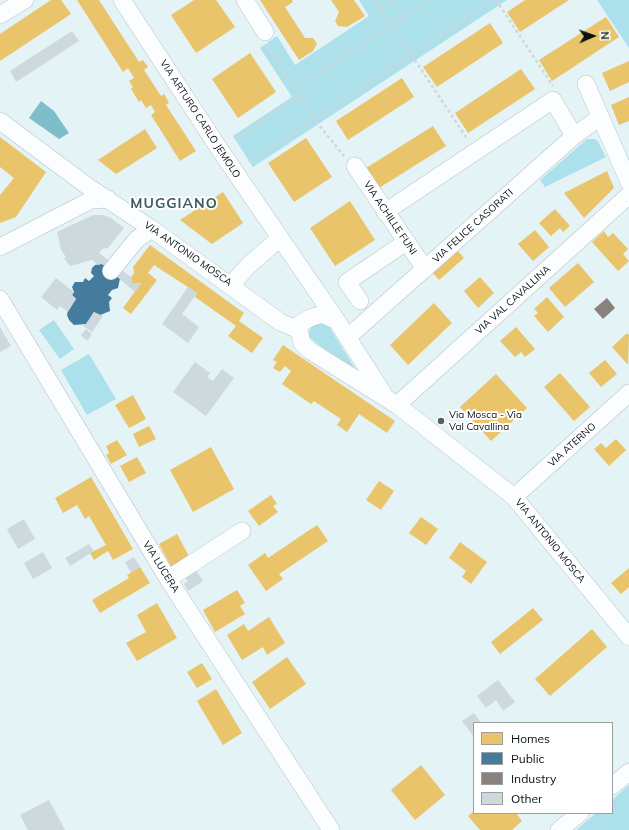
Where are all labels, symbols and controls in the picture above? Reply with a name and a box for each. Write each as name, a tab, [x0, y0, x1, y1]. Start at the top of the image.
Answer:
north arrow	[573, 16, 613, 56]
text: N	[598, 31, 612, 40]
street label: VIA ARTURO CARLO JEMOLO	[157, 58, 243, 180]
street label: VIA ACHILLE FUNI	[361, 179, 419, 257]
street label: VIA FELICE CASORATI	[430, 187, 516, 265]
district label: MUGGIANO	[130, 196, 218, 212]
street label: VIA ANTONIO MOSCA	[142, 219, 234, 289]
street label: VIA VAL CAVALLINA	[473, 263, 553, 337]
place label: Via Mosca - Via Val Cavallina	[449, 409, 522, 432]
marker: Via Mosca - Via Val Cavallina	[436, 416, 446, 426]
street label: VIA ATERNO	[546, 420, 598, 470]
street label: VIA ANTONIO MOSCA	[512, 497, 588, 585]
street label: VIA LUCERA	[140, 539, 182, 595]
legend	[473, 722, 613, 814]
text: Homes	[511, 731, 550, 746]
text: Public	[511, 751, 545, 766]
text: Industry	[511, 771, 556, 786]
text: Other	[511, 791, 542, 806]

